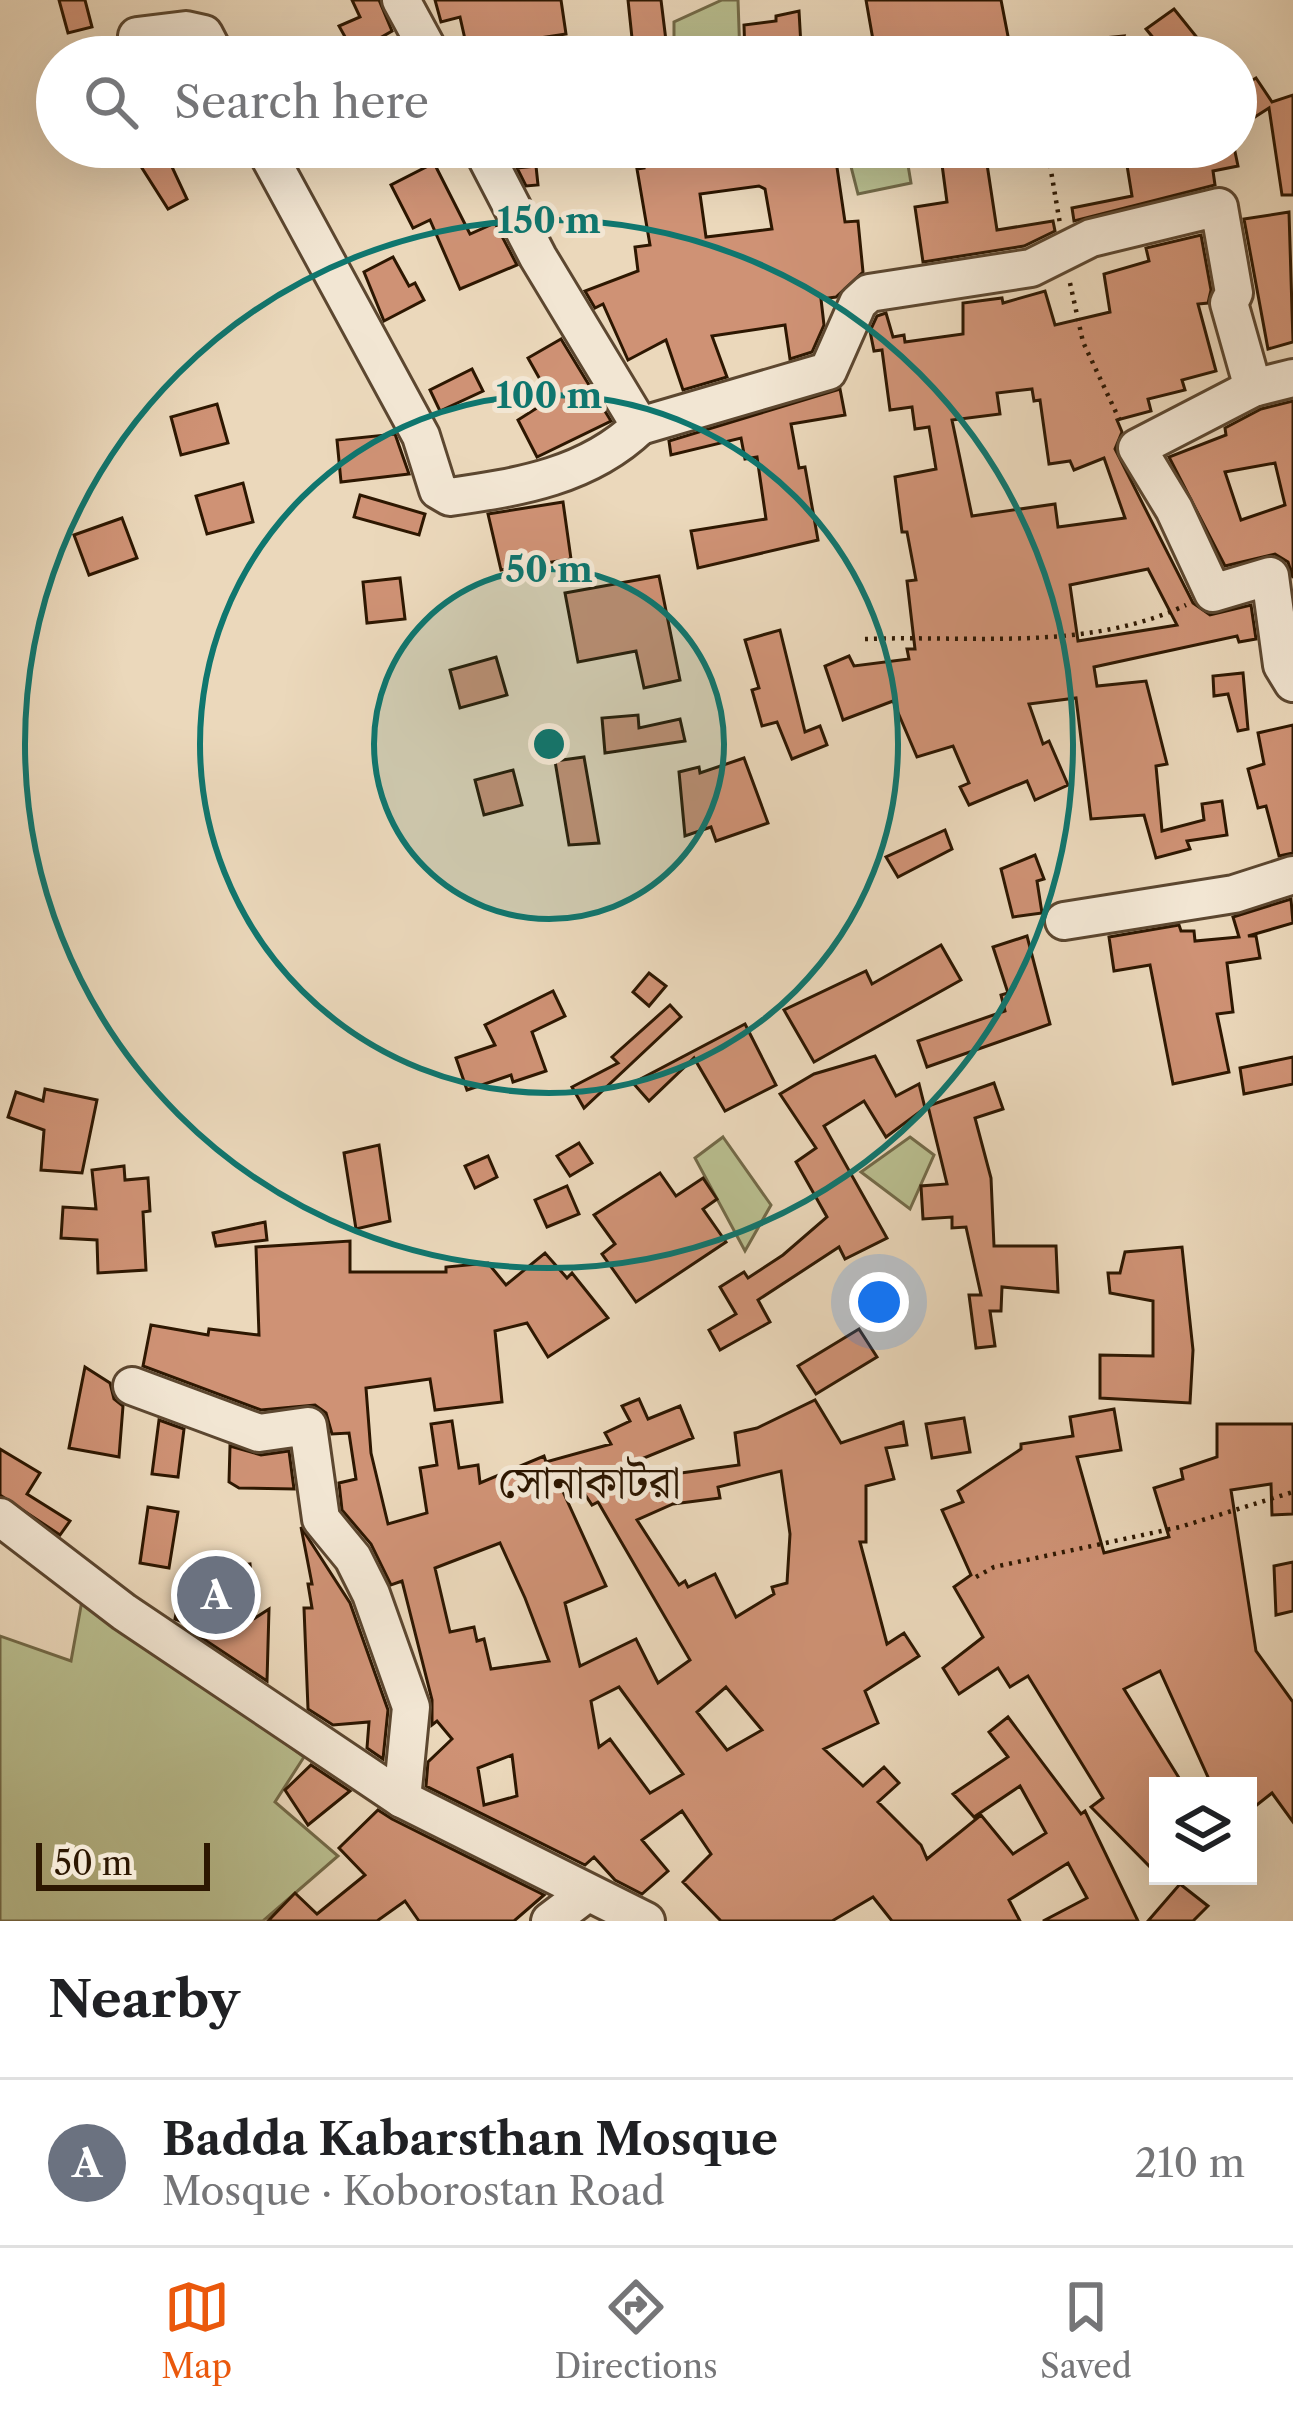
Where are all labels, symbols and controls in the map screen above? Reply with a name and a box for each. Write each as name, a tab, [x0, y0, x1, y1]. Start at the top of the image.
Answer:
search box	[36, 36, 1257, 168]
icon: search	[78, 69, 144, 135]
text: Search here	[174, 74, 429, 130]
text: 150 m	[497, 198, 601, 242]
text: 100 m	[496, 373, 602, 417]
text: 50 m	[505, 547, 593, 591]
centre of rings	[528, 723, 570, 765]
your location	[849, 1272, 909, 1332]
district label: সোনাকাটরা	[497, 1454, 681, 1510]
pin: A	[177, 1550, 255, 1640]
map controls	[1149, 1777, 1257, 1885]
button: layers	[1149, 1777, 1257, 1885]
scale bar	[36, 1837, 210, 1890]
text: 50 m	[54, 1843, 132, 1884]
text: Nearby	[48, 1968, 240, 2030]
text: Badda Kabarsthan Mosque	[162, 2111, 778, 2167]
text: A	[72, 2139, 102, 2187]
text: 210 m	[1135, 2139, 1245, 2187]
text: Mosque · Koborostan Road	[162, 2167, 665, 2215]
tab: Map	[161, 2274, 232, 2387]
tab: Directions	[555, 2274, 718, 2387]
tab: Saved	[1040, 2274, 1132, 2387]

